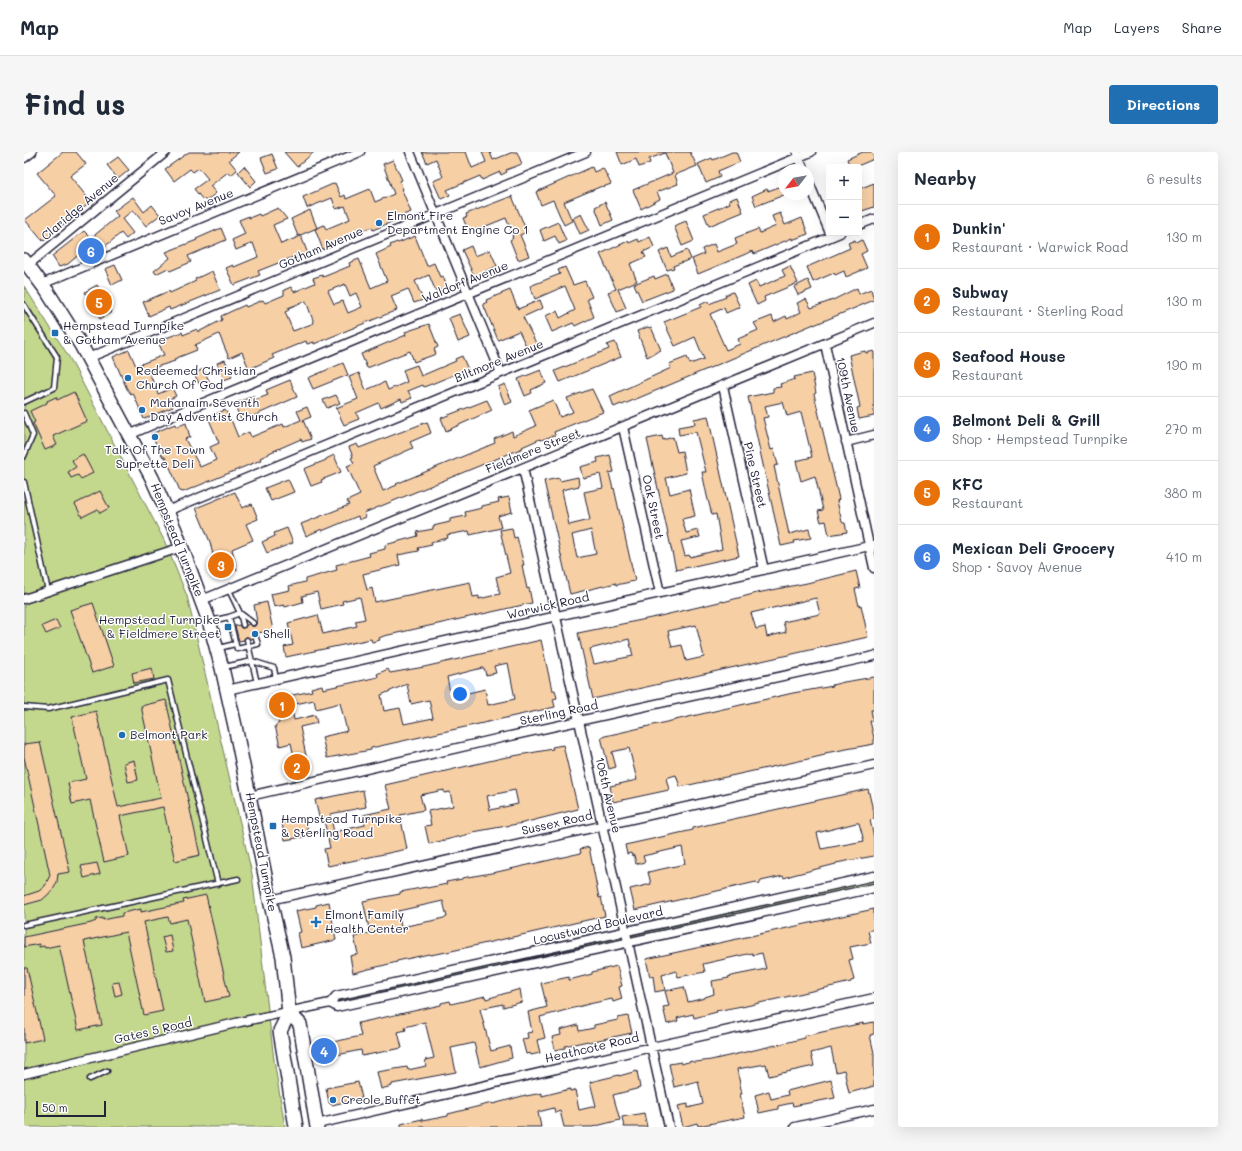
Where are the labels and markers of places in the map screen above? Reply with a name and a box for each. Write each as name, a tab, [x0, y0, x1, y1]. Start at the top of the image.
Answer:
place label: Elmont Fire Department Engine Co 1	[387, 207, 529, 237]
marker: Elmont Fire Department Engine Co 1	[374, 218, 384, 228]
pin: 6	[78, 236, 104, 266]
pin: 5	[86, 287, 112, 317]
place label: Hempstead Turnpike & Gotham Avenue	[63, 317, 184, 347]
marker: Hempstead Turnpike & Gotham Avenue	[50, 328, 60, 338]
place label: Redeemed Christian Church Of God	[136, 362, 256, 392]
marker: Redeemed Christian Church Of God	[123, 373, 133, 383]
place label: Mahanaim Seventh Day Adventist Church	[150, 394, 278, 424]
marker: Mahanaim Seventh Day Adventist Church	[137, 405, 147, 415]
marker: Talk Of The Town Suprette Deli	[150, 432, 160, 442]
place label: Talk Of The Town Suprette Deli	[105, 441, 205, 471]
pin: 3	[208, 550, 234, 580]
place label: Hempstead Turnpike & Fieldmere Street	[99, 611, 220, 641]
marker: Hempstead Turnpike & Fieldmere Street	[223, 622, 233, 632]
place label: Shell	[263, 625, 290, 641]
marker: Shell	[250, 629, 260, 639]
pin: 1	[269, 690, 295, 720]
place label: Belmont Park	[130, 726, 208, 742]
marker: Belmont Park	[117, 730, 127, 740]
pin: 2	[284, 752, 310, 782]
place label: Hempstead Turnpike & Sterling Road	[281, 810, 402, 840]
marker: Hempstead Turnpike & Sterling Road	[268, 821, 278, 831]
place label: Elmont Family Health Center	[325, 906, 409, 936]
marker: Elmont Family Health Center	[310, 916, 322, 928]
pin: 4	[311, 1036, 337, 1066]
place label: Creole Buffet	[341, 1091, 420, 1107]
marker: Creole Buffet	[328, 1095, 338, 1105]

